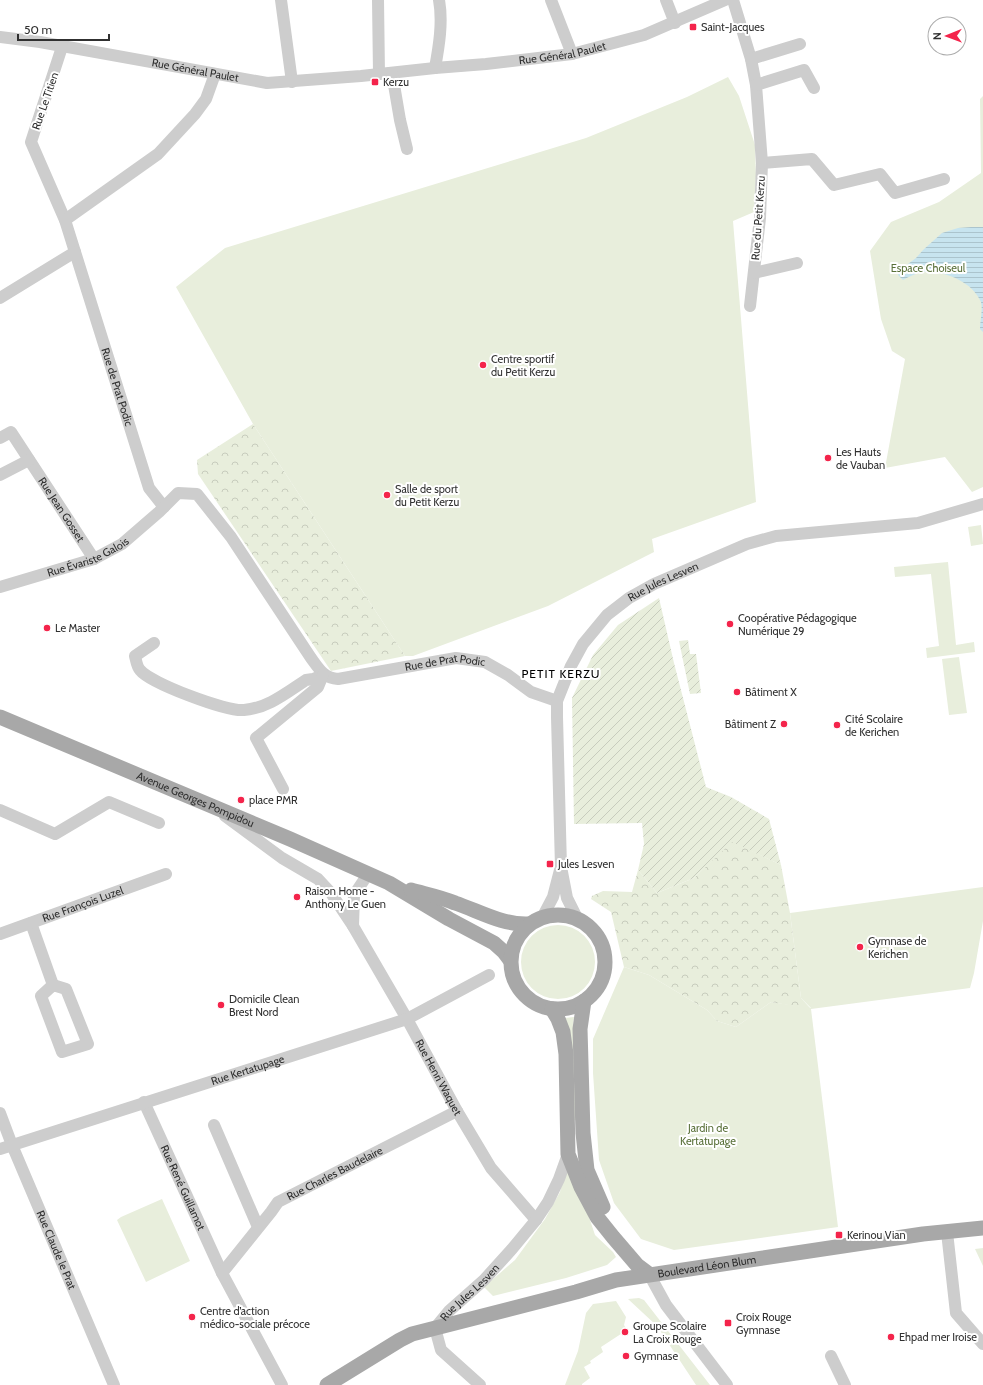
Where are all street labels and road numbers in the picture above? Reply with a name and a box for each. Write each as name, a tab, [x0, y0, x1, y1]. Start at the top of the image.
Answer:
street label: Rue Général Paulet	[518, 38, 608, 67]
street label: Rue Général Paulet	[151, 55, 240, 85]
street label: Rue Le Titien	[29, 70, 61, 132]
street label: Rue du Petit Kerzu	[748, 175, 768, 261]
street label: Rue de Prat Podic	[98, 346, 136, 428]
street label: Rue Jean Gosset	[35, 474, 88, 545]
street label: Rue Évariste Galois	[45, 534, 132, 580]
street label: Rue Jules Lesven	[625, 559, 700, 604]
street label: Rue de Prat Podic	[404, 651, 486, 674]
street label: Avenue Georges Pompidou	[134, 768, 257, 830]
street label: Rue François Luzel	[40, 883, 126, 925]
street label: Rue Henri Waquet	[412, 1037, 465, 1118]
street label: Rue Kertatupage	[209, 1052, 286, 1088]
street label: Rue René Guillamot	[158, 1143, 209, 1233]
street label: Rue Charles Baudelaire	[284, 1143, 385, 1203]
street label: Rue Claude le Prat	[34, 1208, 80, 1292]
street label: Boulevard Léon Blum	[657, 1252, 757, 1281]
street label: Rue Jules Lesven	[437, 1261, 502, 1324]

